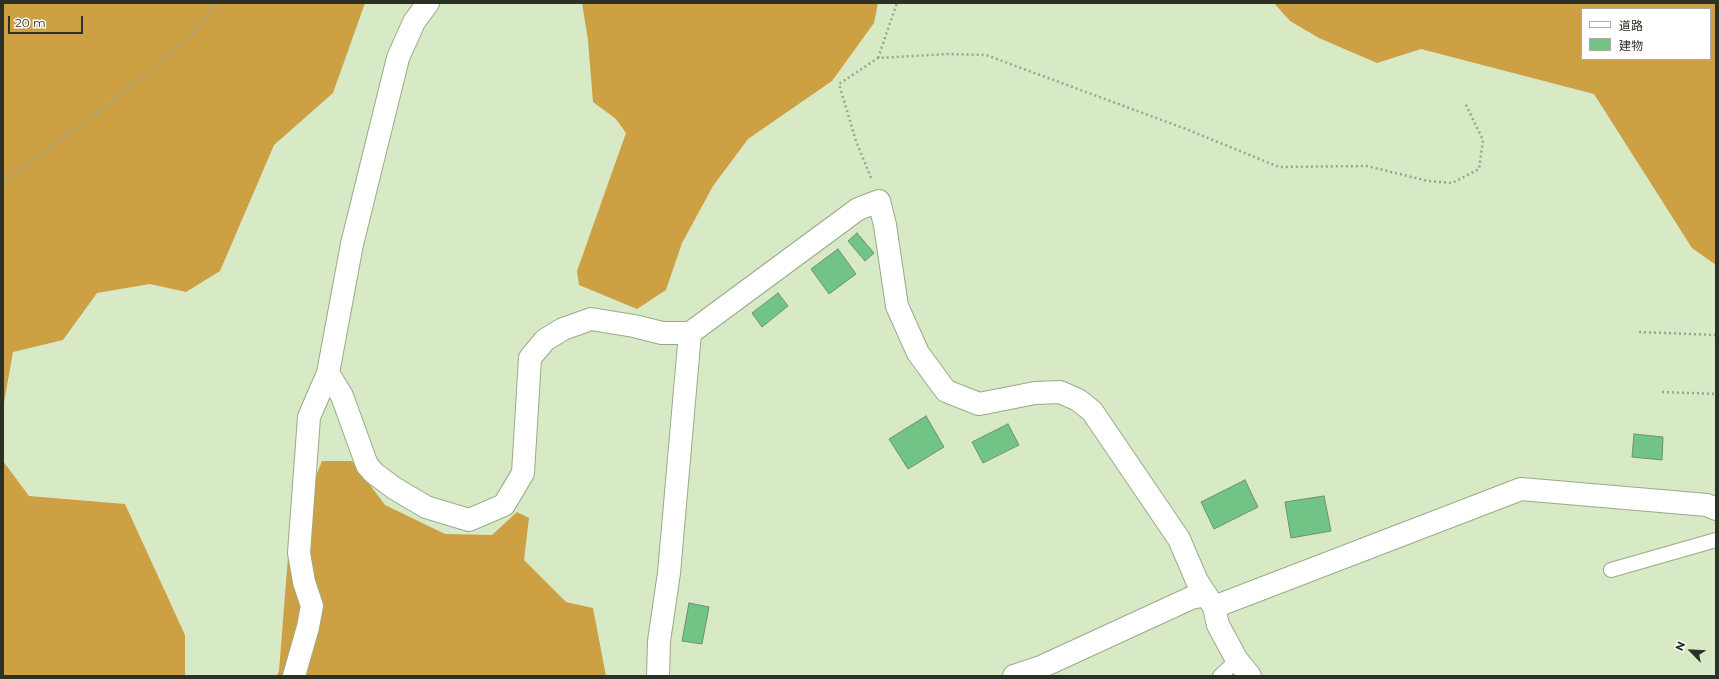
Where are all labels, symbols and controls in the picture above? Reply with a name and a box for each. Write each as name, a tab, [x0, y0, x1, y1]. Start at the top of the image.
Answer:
scale bar	[10, 8, 85, 34]
legend	[1581, 8, 1711, 60]
text: 20 m	[15, 15, 46, 30]
text: 道路	[1619, 18, 1643, 33]
text: 建物	[1619, 38, 1643, 53]
north arrow	[1671, 631, 1711, 671]
text: N	[1672, 639, 1688, 653]

